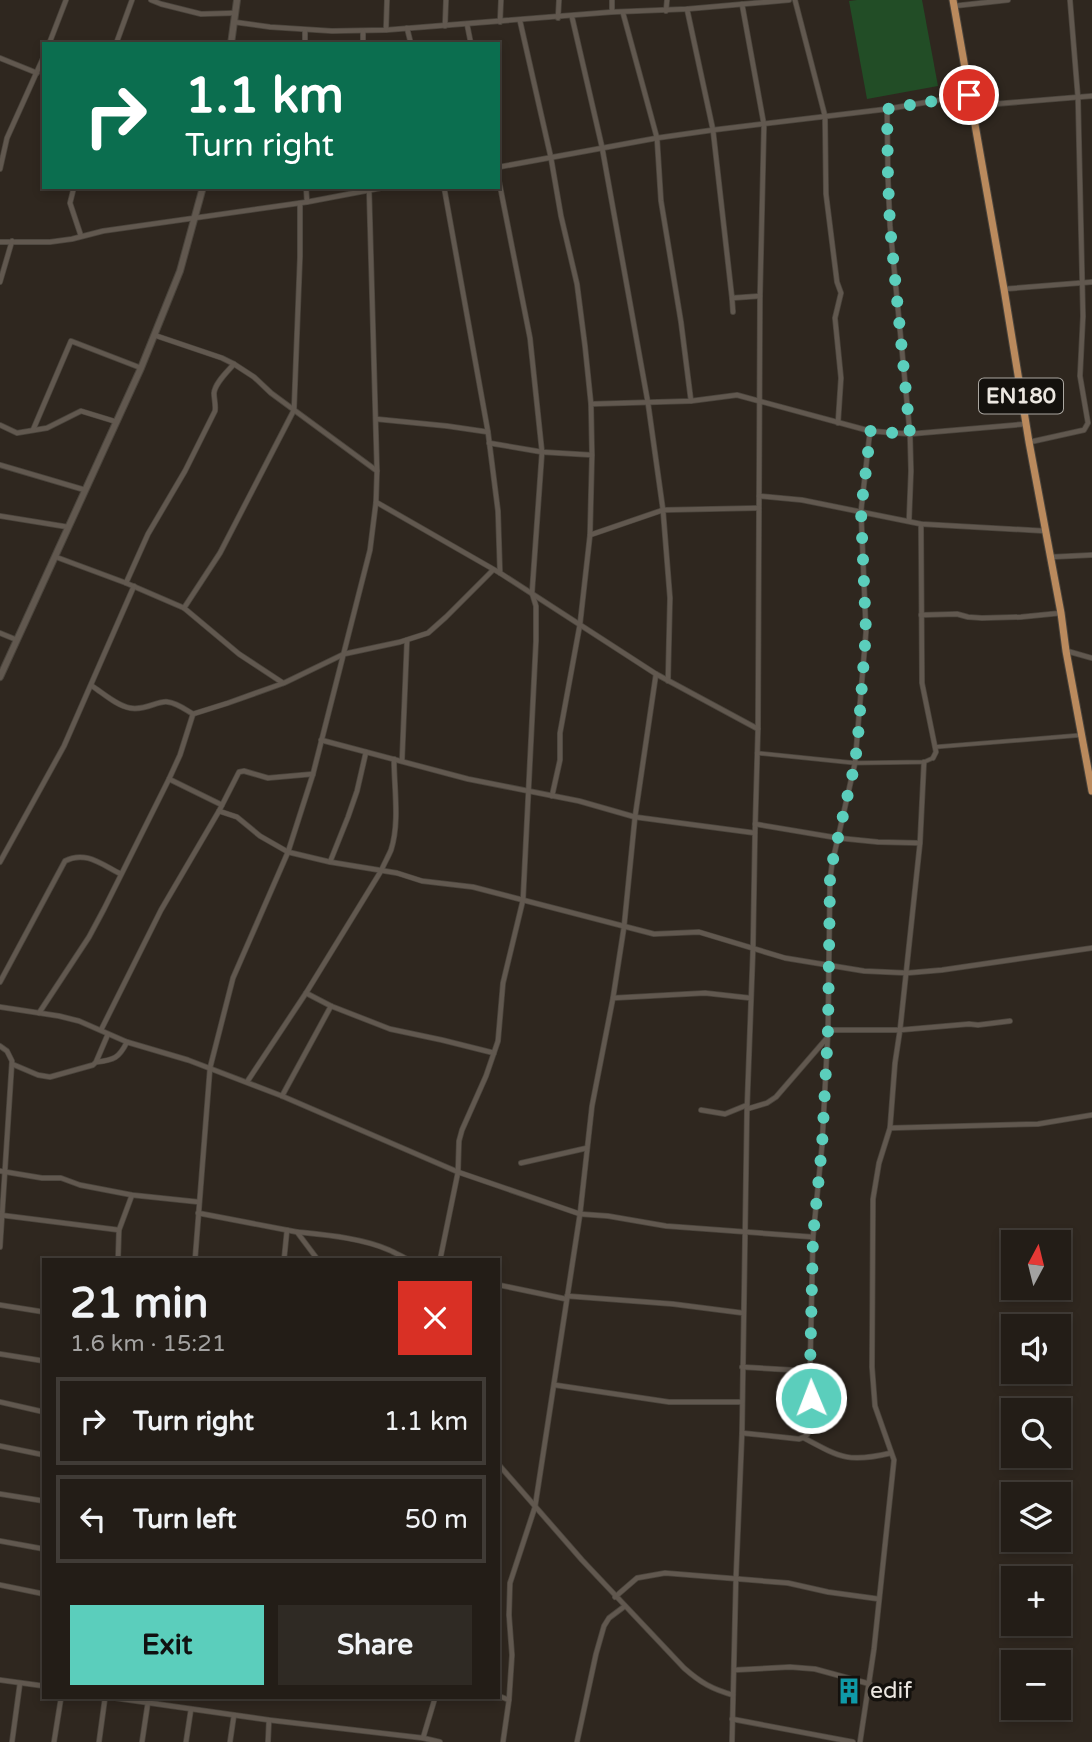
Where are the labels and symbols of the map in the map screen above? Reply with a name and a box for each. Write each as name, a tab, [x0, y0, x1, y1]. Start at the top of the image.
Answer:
pin	[939, 65, 999, 125]
road number: EN180	[979, 378, 1063, 414]
north arrow	[1001, 1230, 1071, 1300]
position arrow	[774, 1361, 848, 1435]
building icon: edif	[834, 1676, 864, 1706]
place label: edif	[870, 1677, 912, 1705]

